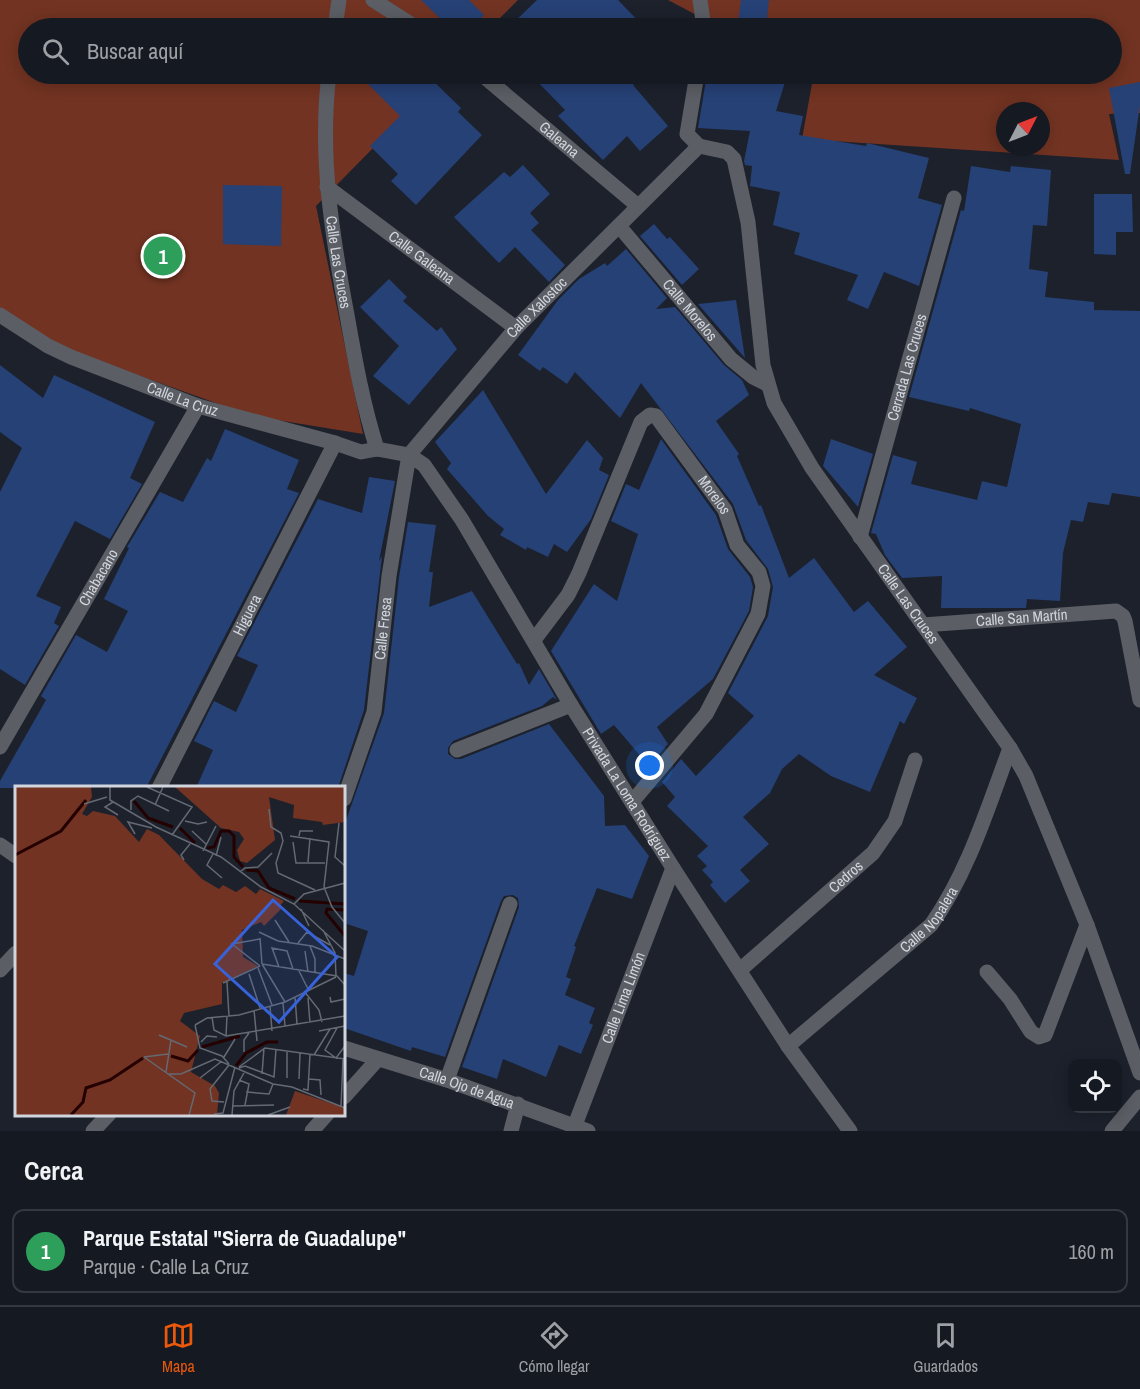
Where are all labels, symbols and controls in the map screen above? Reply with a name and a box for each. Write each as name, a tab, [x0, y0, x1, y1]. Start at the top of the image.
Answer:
search box	[18, 18, 1122, 84]
icon: search	[39, 35, 72, 68]
text: Buscar aquí	[87, 36, 183, 66]
north arrow	[996, 102, 1050, 156]
street label: Galeana	[535, 116, 584, 162]
street label: Calle Las Cruces	[321, 214, 357, 310]
street label: Calle Galeana	[384, 225, 460, 289]
pin: 1	[144, 234, 182, 278]
street label: Calle Xalostoc	[501, 272, 571, 342]
street label: Calle Morelos	[658, 274, 723, 345]
street label: Cerrada Las Cruces	[882, 311, 931, 423]
street label: Calle La Cruz	[144, 376, 221, 421]
street label: Morelos	[693, 471, 737, 517]
street label: Chabacano	[73, 545, 123, 610]
street label: Calle Las Cruces	[873, 559, 944, 648]
street label: Higuera	[227, 591, 266, 639]
street label: Calle Fresa	[369, 596, 397, 661]
street label: Calle San Martín	[975, 604, 1068, 631]
street label: Privada La Loma Rodríguez	[578, 723, 677, 865]
your location	[635, 751, 664, 780]
inset map	[15, 786, 345, 1116]
street label: Cedros	[824, 856, 867, 897]
street label: Calle Nopalera	[895, 883, 962, 957]
street label: Calle Lima Limón	[596, 949, 650, 1047]
map controls	[1068, 1059, 1122, 1113]
button: locate	[1068, 1059, 1122, 1113]
street label: Calle Ojo de Agua	[417, 1061, 517, 1114]
text: Cerca	[24, 1153, 83, 1188]
text: Parque Estatal "Sierra de Guadalupe"	[83, 1223, 406, 1253]
text: 1	[41, 1238, 50, 1265]
text: 160 m	[1068, 1238, 1114, 1265]
text: Parque · Calle La Cruz	[83, 1253, 249, 1280]
tab: Mapa	[162, 1319, 195, 1377]
tab: Cómo llegar	[519, 1319, 589, 1377]
tab: Guardados	[913, 1319, 978, 1377]

